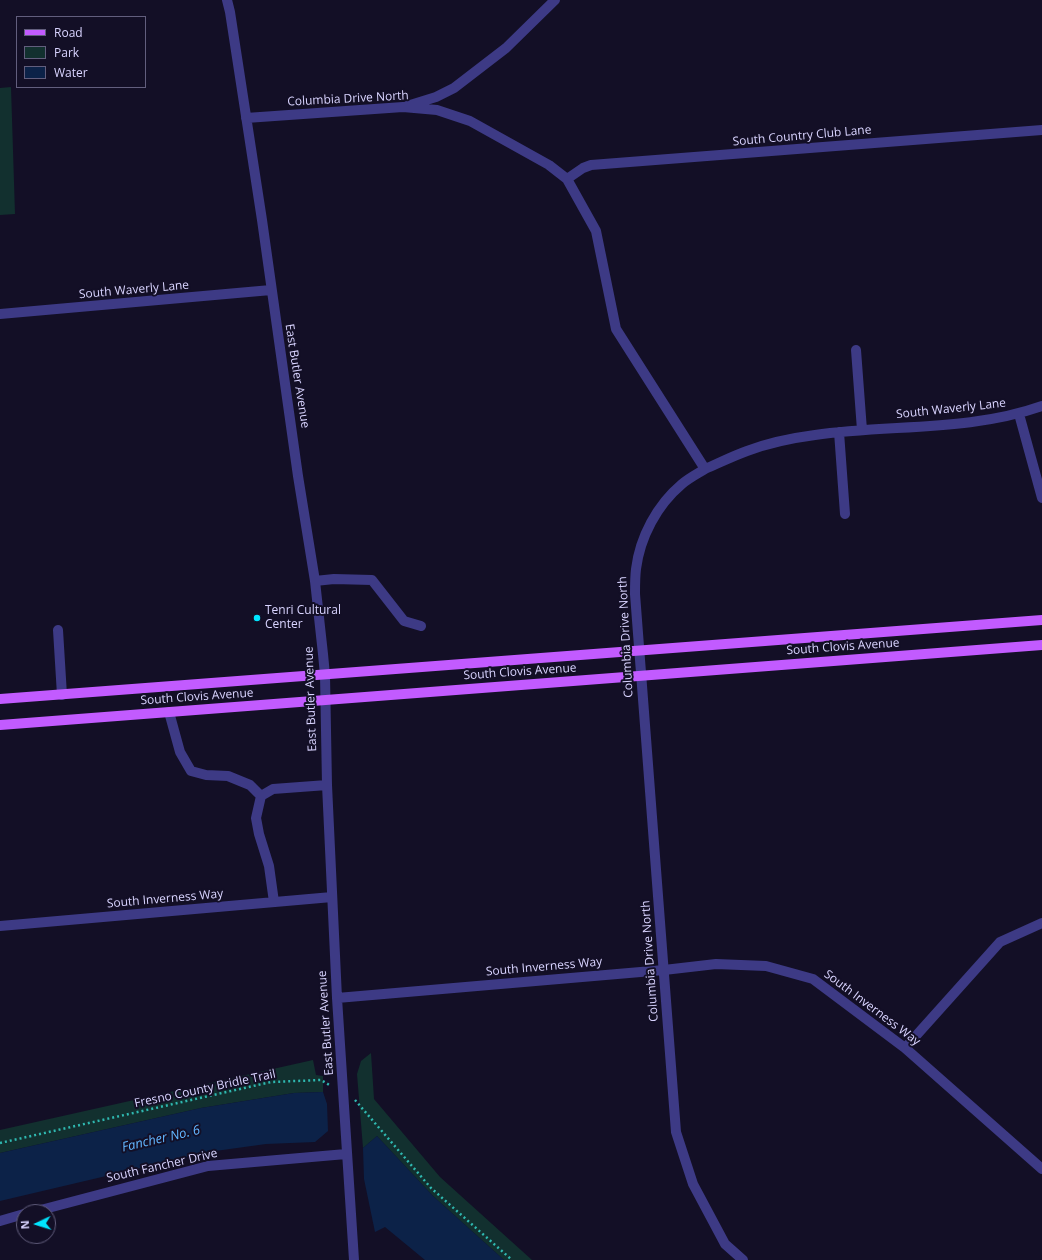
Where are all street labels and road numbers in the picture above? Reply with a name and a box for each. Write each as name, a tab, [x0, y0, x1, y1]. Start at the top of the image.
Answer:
street label: Columbia Drive North	[287, 89, 409, 109]
street label: South Country Club Lane	[732, 123, 872, 149]
street label: South Waverly Lane	[78, 278, 190, 302]
street label: East Butler Avenue	[282, 323, 312, 429]
street label: South Waverly Lane	[895, 396, 1007, 422]
street label: Columbia Drive North	[616, 576, 636, 698]
street label: South Clovis Avenue	[786, 636, 900, 658]
street label: East Butler Avenue	[302, 646, 320, 752]
street label: South Clovis Avenue	[463, 661, 577, 683]
street label: South Clovis Avenue	[140, 686, 254, 708]
street label: South Inverness Way	[106, 887, 224, 911]
street label: Columbia Drive North	[639, 900, 661, 1022]
street label: South Inverness Way	[485, 955, 603, 979]
street label: South Inverness Way	[821, 967, 923, 1049]
street label: East Butler Avenue	[315, 970, 337, 1076]
street label: Fresno County Bridle Trail	[133, 1067, 277, 1111]
street label: South Fancher Drive	[105, 1146, 219, 1186]

